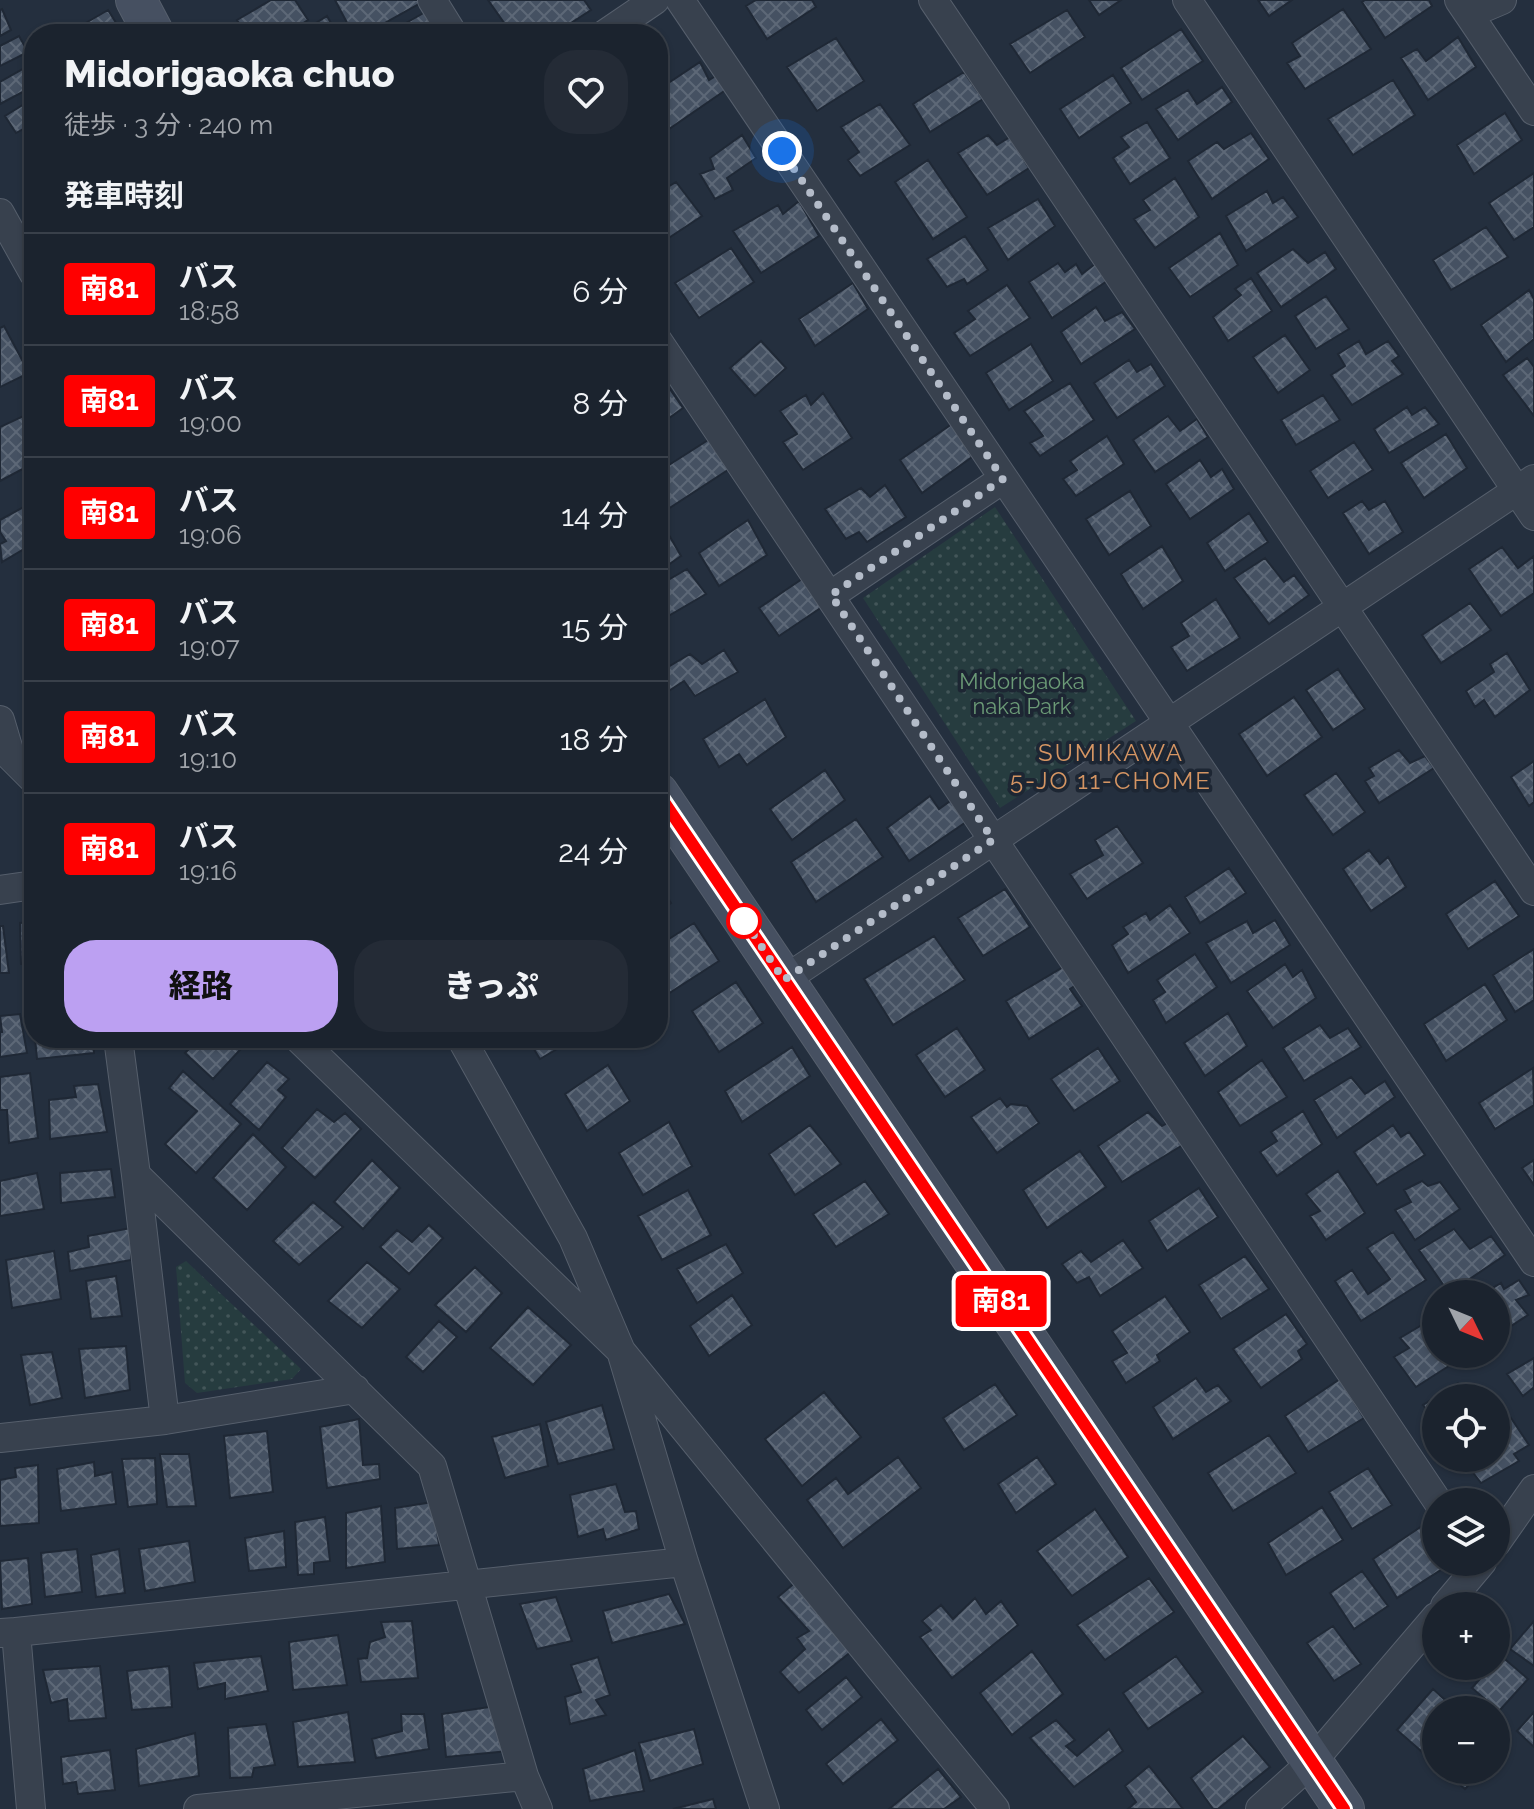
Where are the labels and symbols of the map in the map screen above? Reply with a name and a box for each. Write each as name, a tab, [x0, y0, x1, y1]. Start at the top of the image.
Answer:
your location	[762, 131, 802, 171]
park label: Midorigaoka naka Park	[959, 668, 1085, 719]
district label: SUMIKAWA 5-JO 11-CHOME	[1010, 738, 1212, 795]
unlabelled marker	[727, 904, 761, 938]
line badge: 南81	[955, 1275, 1047, 1327]
north arrow	[1422, 1280, 1510, 1368]

